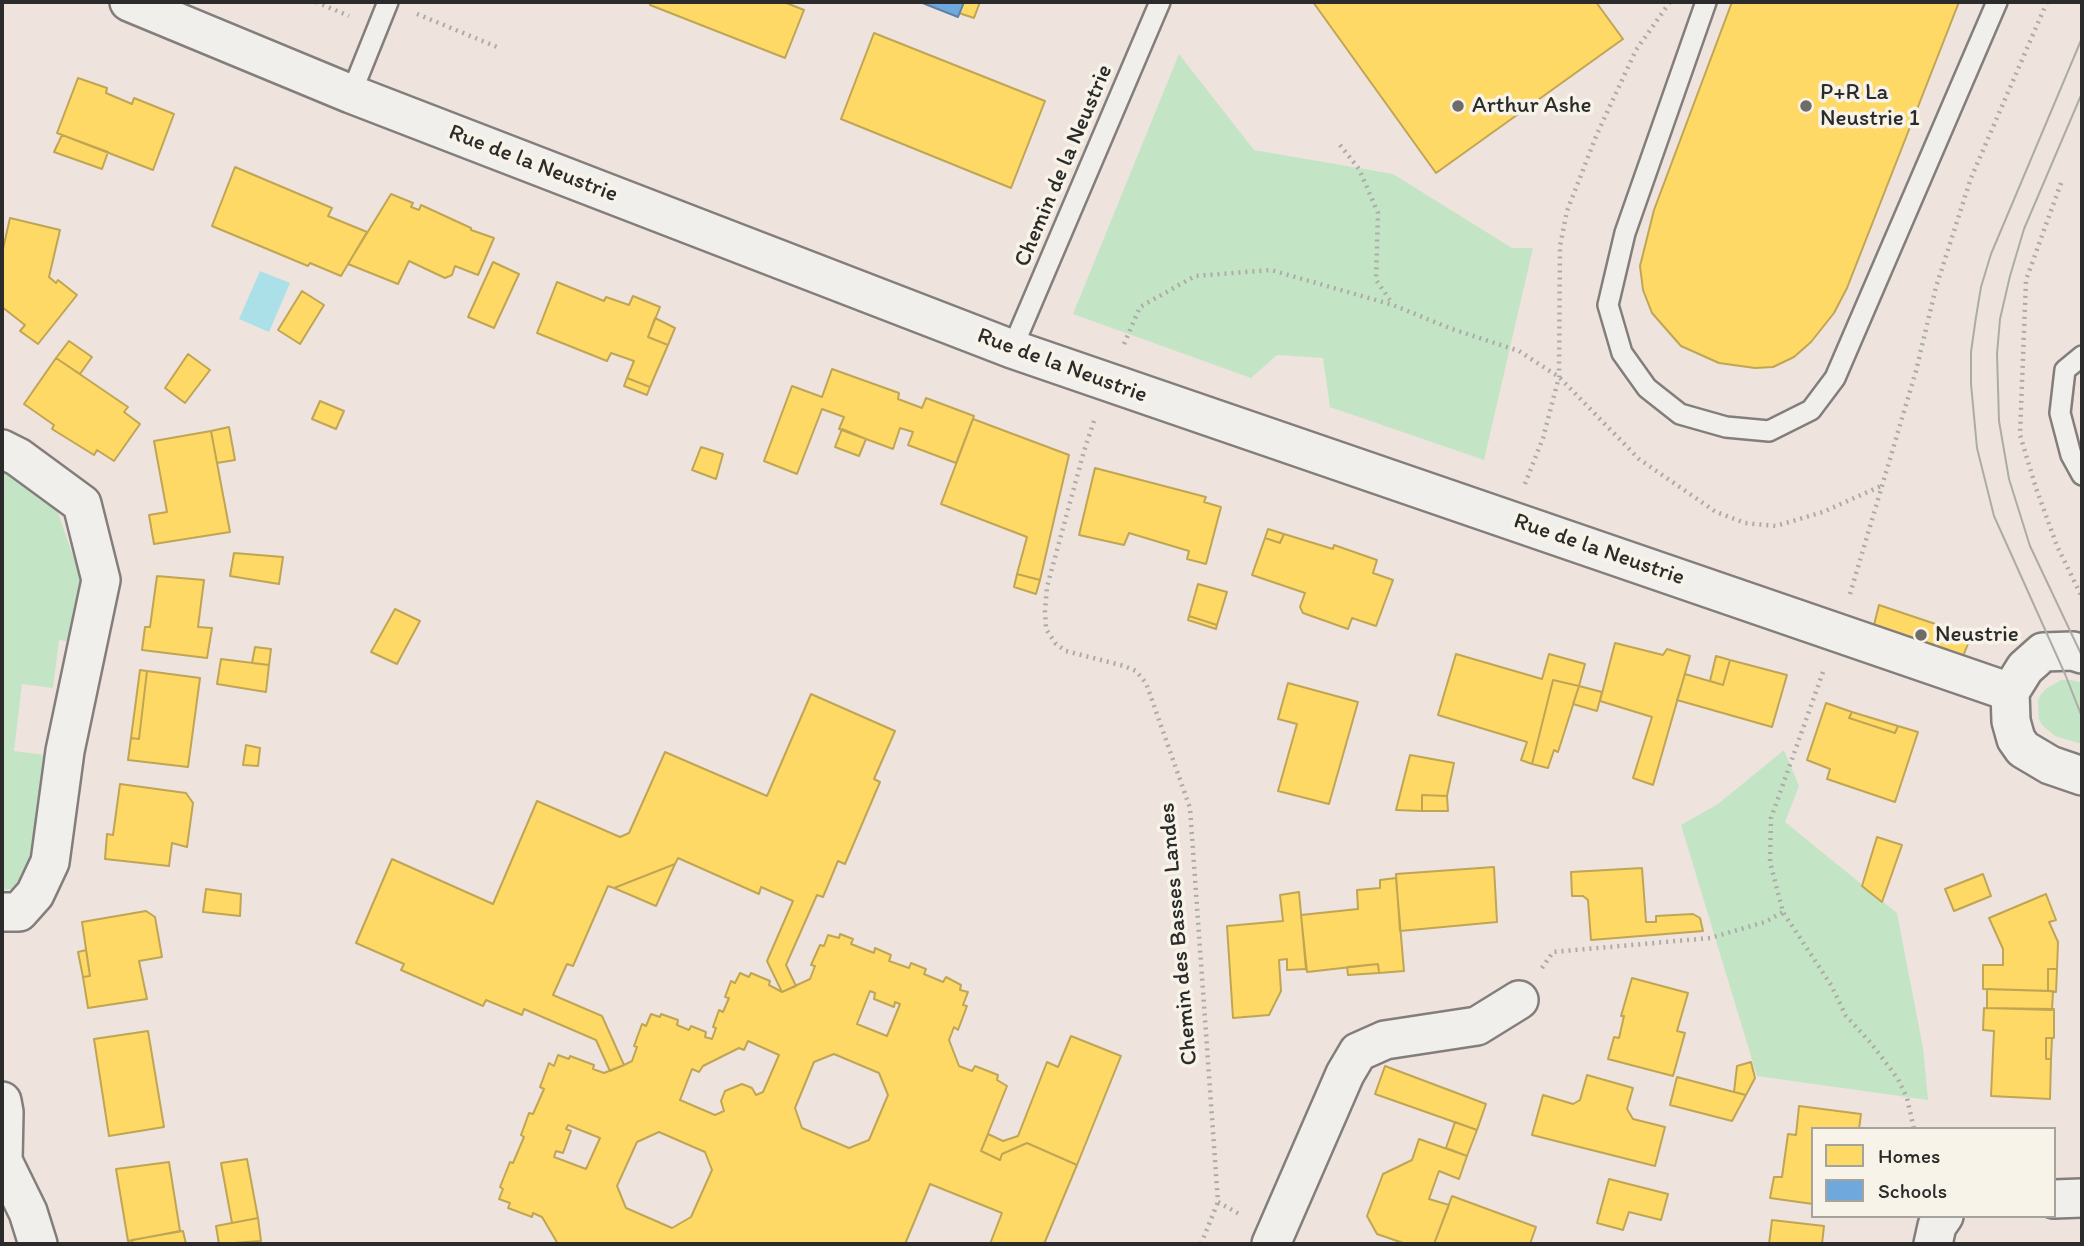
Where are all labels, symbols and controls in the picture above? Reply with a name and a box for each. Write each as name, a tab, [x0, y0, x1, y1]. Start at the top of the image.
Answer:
street label: Chemin de la Neustrie	[1009, 61, 1119, 271]
place label: P+R La Neustrie 1	[1820, 79, 1920, 133]
place label: Arthur Ashe	[1472, 92, 1591, 120]
marker: Arthur Ashe	[1450, 98, 1466, 114]
marker: P+R La Neustrie 1	[1798, 98, 1814, 114]
street label: Rue de la Neustrie	[445, 119, 621, 209]
street label: Rue de la Neustrie	[973, 322, 1151, 410]
street label: Rue de la Neustrie	[1510, 508, 1688, 592]
place label: Neustrie	[1935, 621, 2019, 649]
marker: Neustrie	[1913, 627, 1929, 643]
street label: Chemin des Basses Landes	[1154, 801, 1204, 1067]
legend	[1811, 1127, 2056, 1218]
text: Homes	[1878, 1143, 1940, 1168]
text: Schools	[1878, 1178, 1947, 1203]

